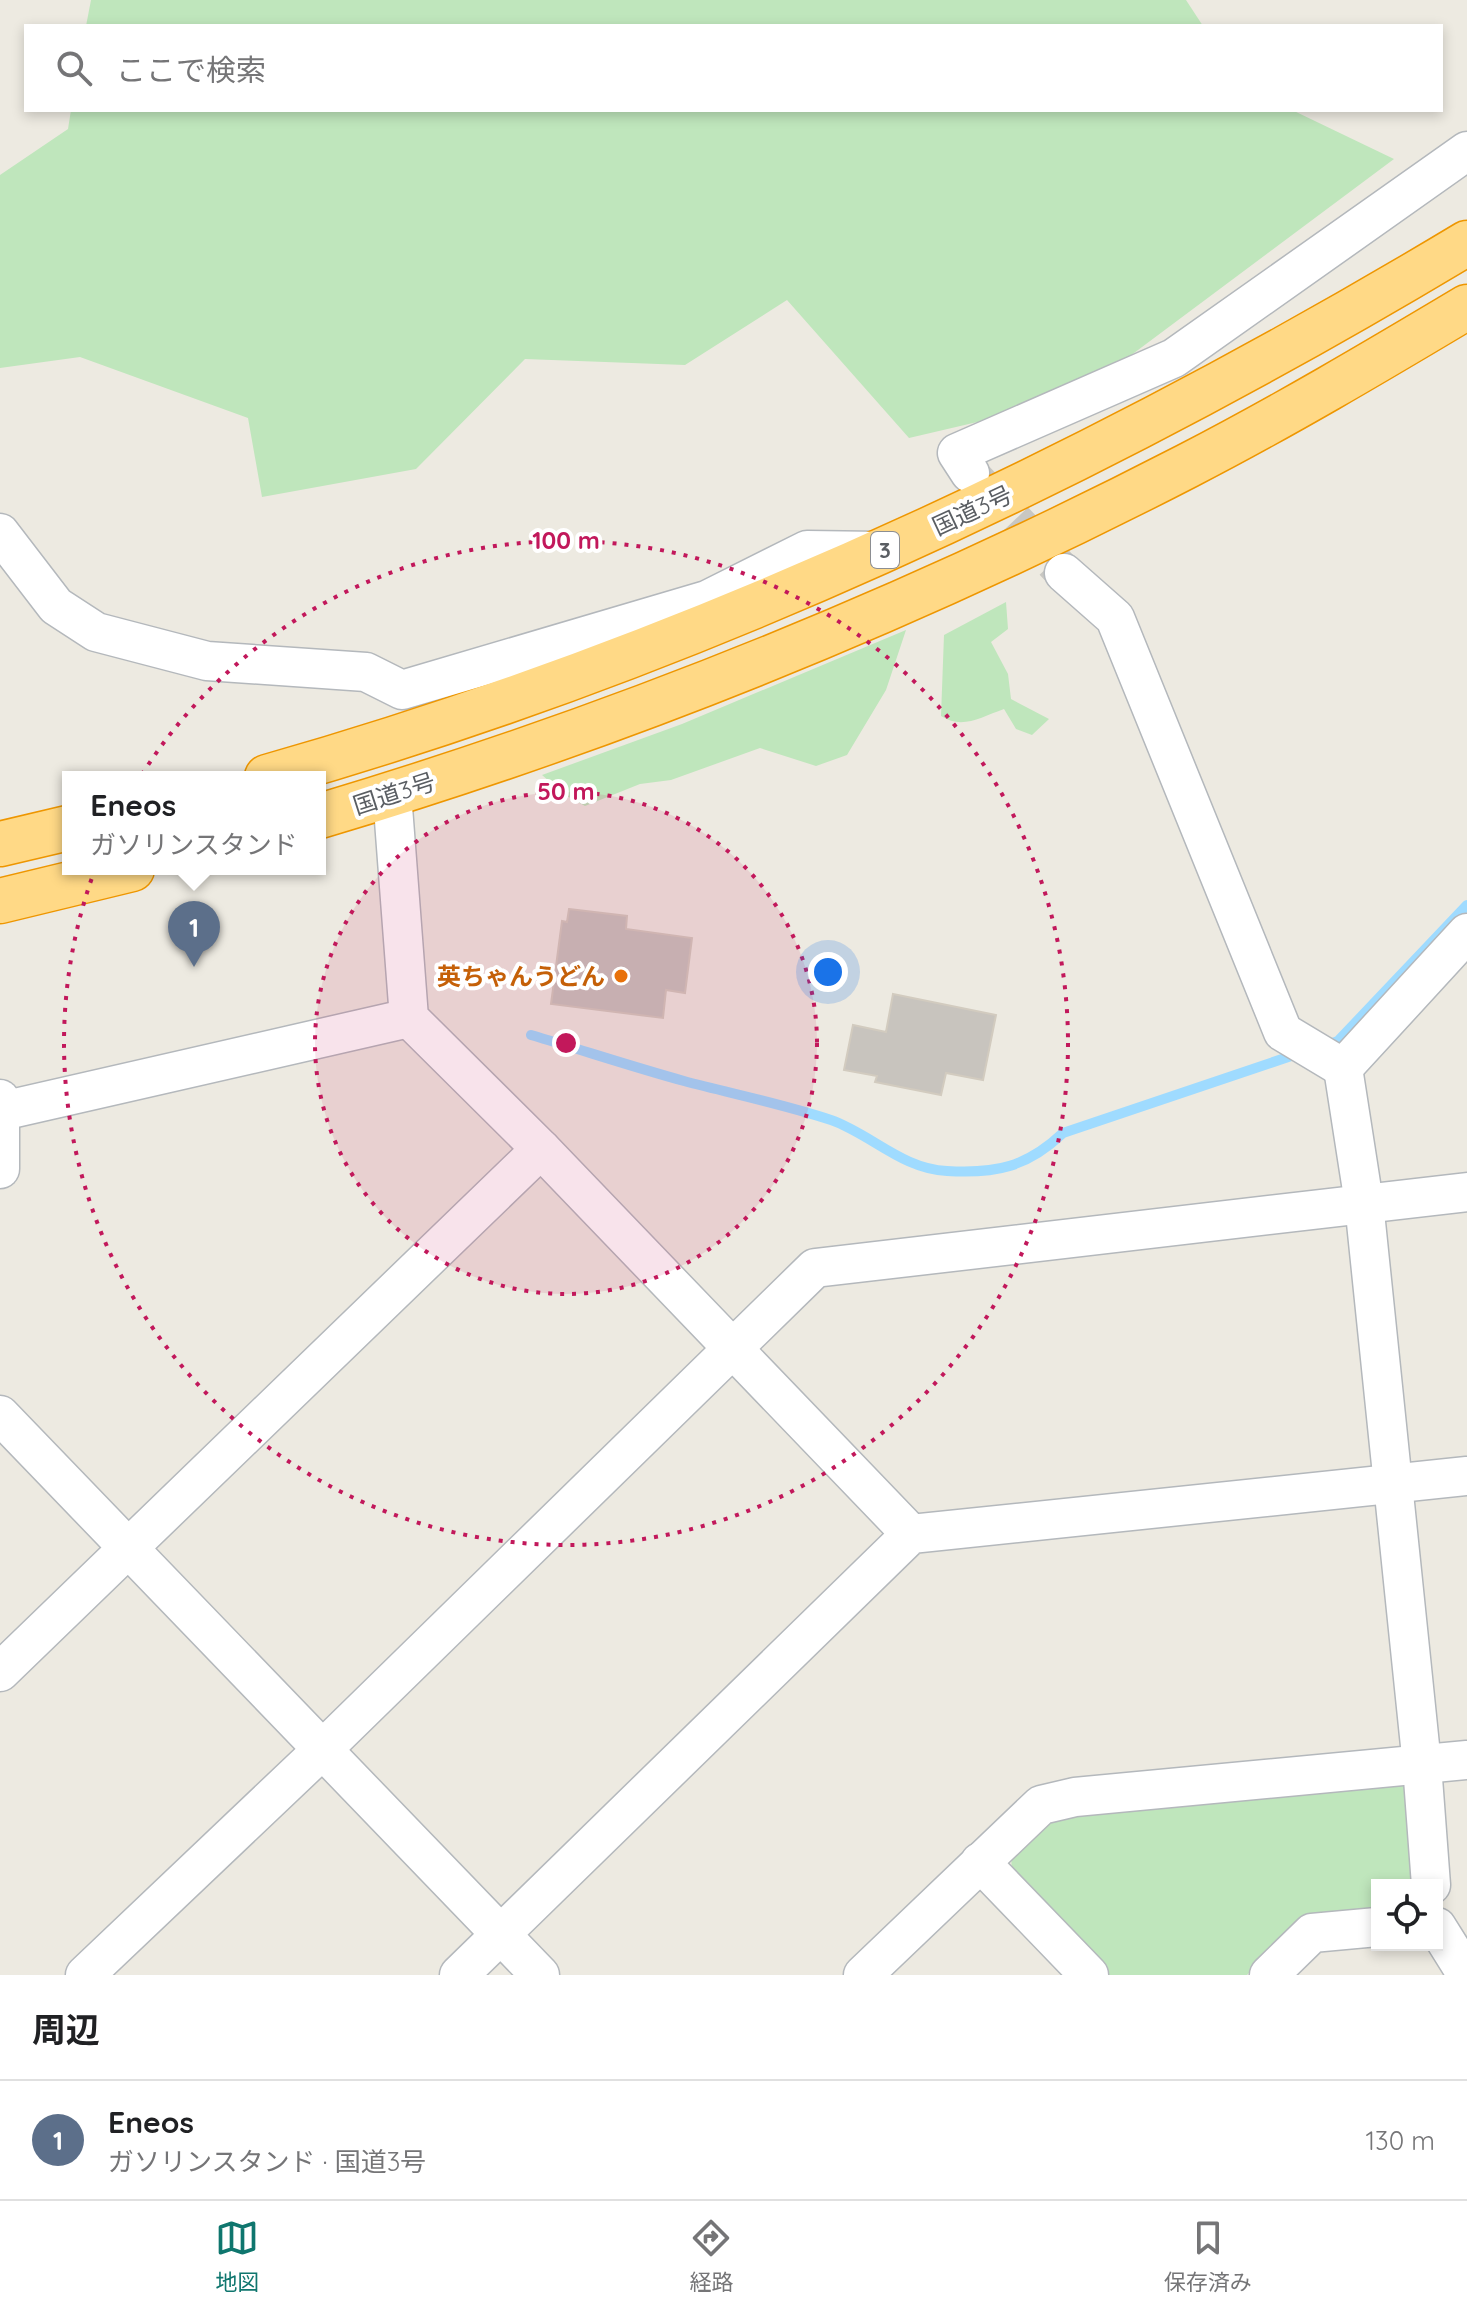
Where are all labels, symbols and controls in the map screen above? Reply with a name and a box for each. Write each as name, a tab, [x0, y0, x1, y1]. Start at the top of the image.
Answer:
search box	[24, 24, 1443, 112]
icon: search	[52, 46, 96, 90]
text: ここで検索	[116, 51, 266, 89]
street label: 国道3号	[927, 479, 1017, 541]
text: 100 m	[532, 525, 600, 555]
road number: 3	[871, 532, 899, 568]
street label: 国道3号	[349, 766, 439, 820]
popup	[62, 771, 326, 875]
text: 50 m	[537, 776, 595, 806]
text: Eneos	[90, 786, 176, 824]
text: ガソリンスタンド	[90, 828, 298, 861]
pin: 1	[168, 901, 220, 967]
your location	[808, 952, 848, 992]
place label: 英ちゃんうどん	[437, 961, 605, 991]
marker: 英ちゃんうどん	[612, 967, 630, 985]
centre of rings	[552, 1029, 580, 1057]
map controls	[1371, 1879, 1443, 1951]
button: locate	[1371, 1879, 1443, 1951]
text: 周辺	[32, 2008, 100, 2051]
text: Eneos	[108, 2103, 194, 2141]
text: 1	[53, 2124, 63, 2157]
text: 130 m	[1365, 2124, 1435, 2157]
text: ガソリンスタンド · 国道3号	[108, 2145, 426, 2178]
tab: 地図	[215, 2216, 259, 2296]
tab: 経路	[689, 2216, 734, 2296]
tab: 保存済み	[1164, 2216, 1252, 2296]

